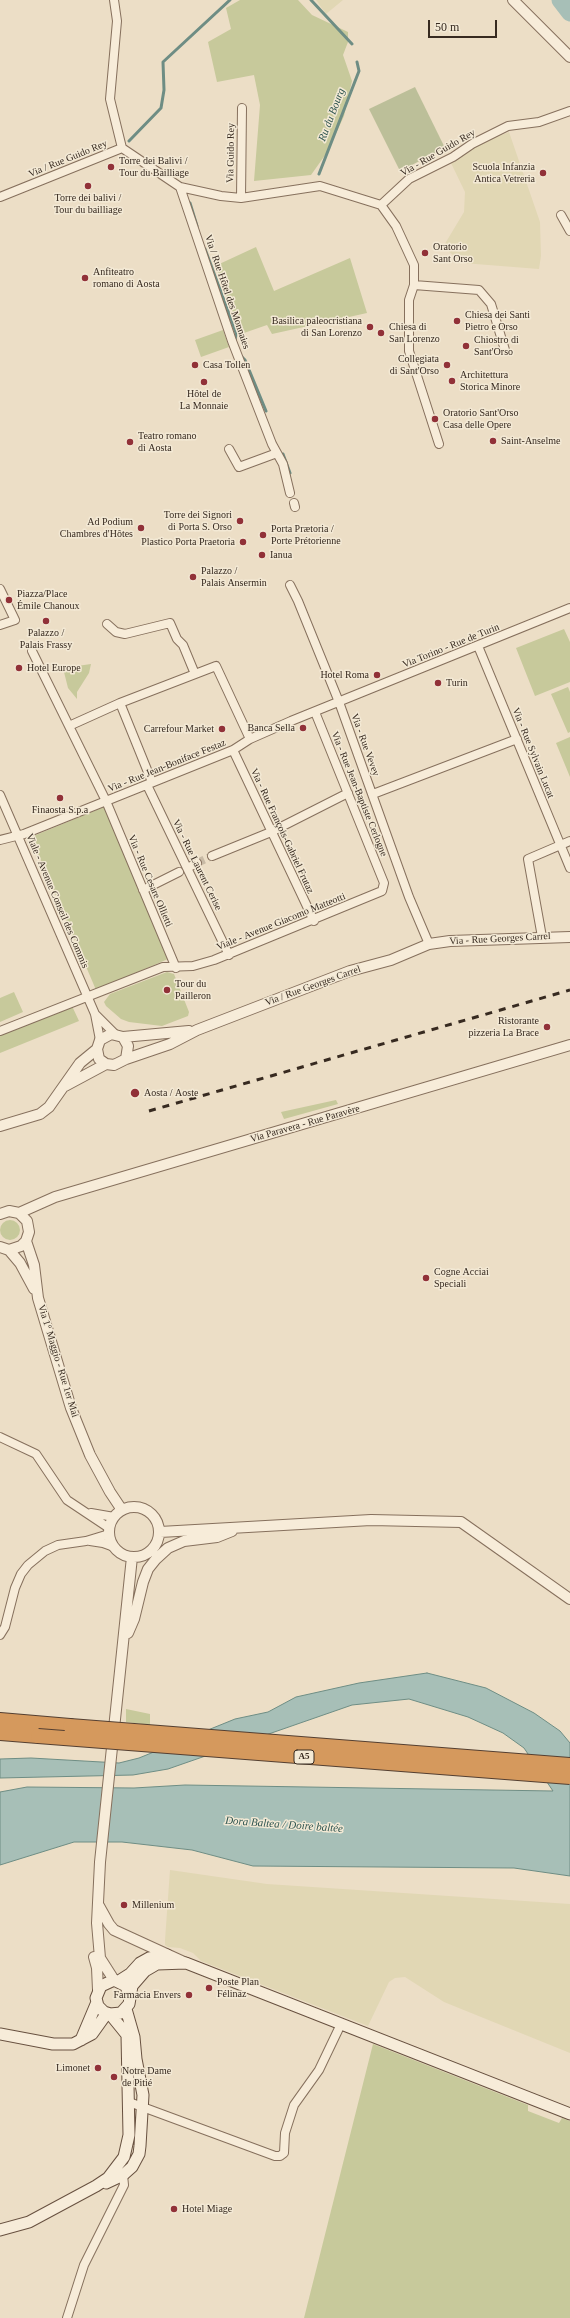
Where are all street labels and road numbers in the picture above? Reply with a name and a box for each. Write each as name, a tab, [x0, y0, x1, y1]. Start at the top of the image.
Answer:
street label: Via Guido Rey	[224, 123, 238, 183]
street label: Via - Rue Guido Rey	[398, 127, 478, 179]
street label: Via / Rue Guido Rey	[27, 138, 109, 180]
street label: Via / Rue Hôtel des Monnaies	[202, 233, 252, 351]
street label: Via Torino - Rue de Turin	[401, 621, 501, 671]
street label: Via - Rue Sylvain Lucat	[509, 706, 557, 800]
street label: Via - Rue Vevey	[348, 712, 382, 778]
street label: Via - Rue Jean-Baptiste Cerlogne	[328, 730, 390, 858]
street label: Via - Rue Jean-Boniface Festaz	[106, 737, 228, 795]
street label: Via - Rue François-Gabriel Frutaz	[248, 767, 316, 895]
street label: Via - Rue Laurent Cerise	[170, 817, 224, 913]
street label: Viale - Avenue Conseil des Commis	[23, 832, 91, 970]
street label: Via - Rue Cesare Ollietti	[125, 833, 175, 929]
street label: Viale - Avenue Giacomo Matteotti	[215, 891, 347, 953]
street label: Via - Rue Georges Carrel	[449, 930, 551, 948]
street label: Via / Rue Georges Carrel	[264, 963, 362, 1009]
street label: Via Paravera - Rue Paravère	[249, 1103, 361, 1145]
street label: Via 1° Maggio - Rue 1er Mai	[35, 1303, 81, 1419]
road number: A5	[294, 1750, 314, 1764]

